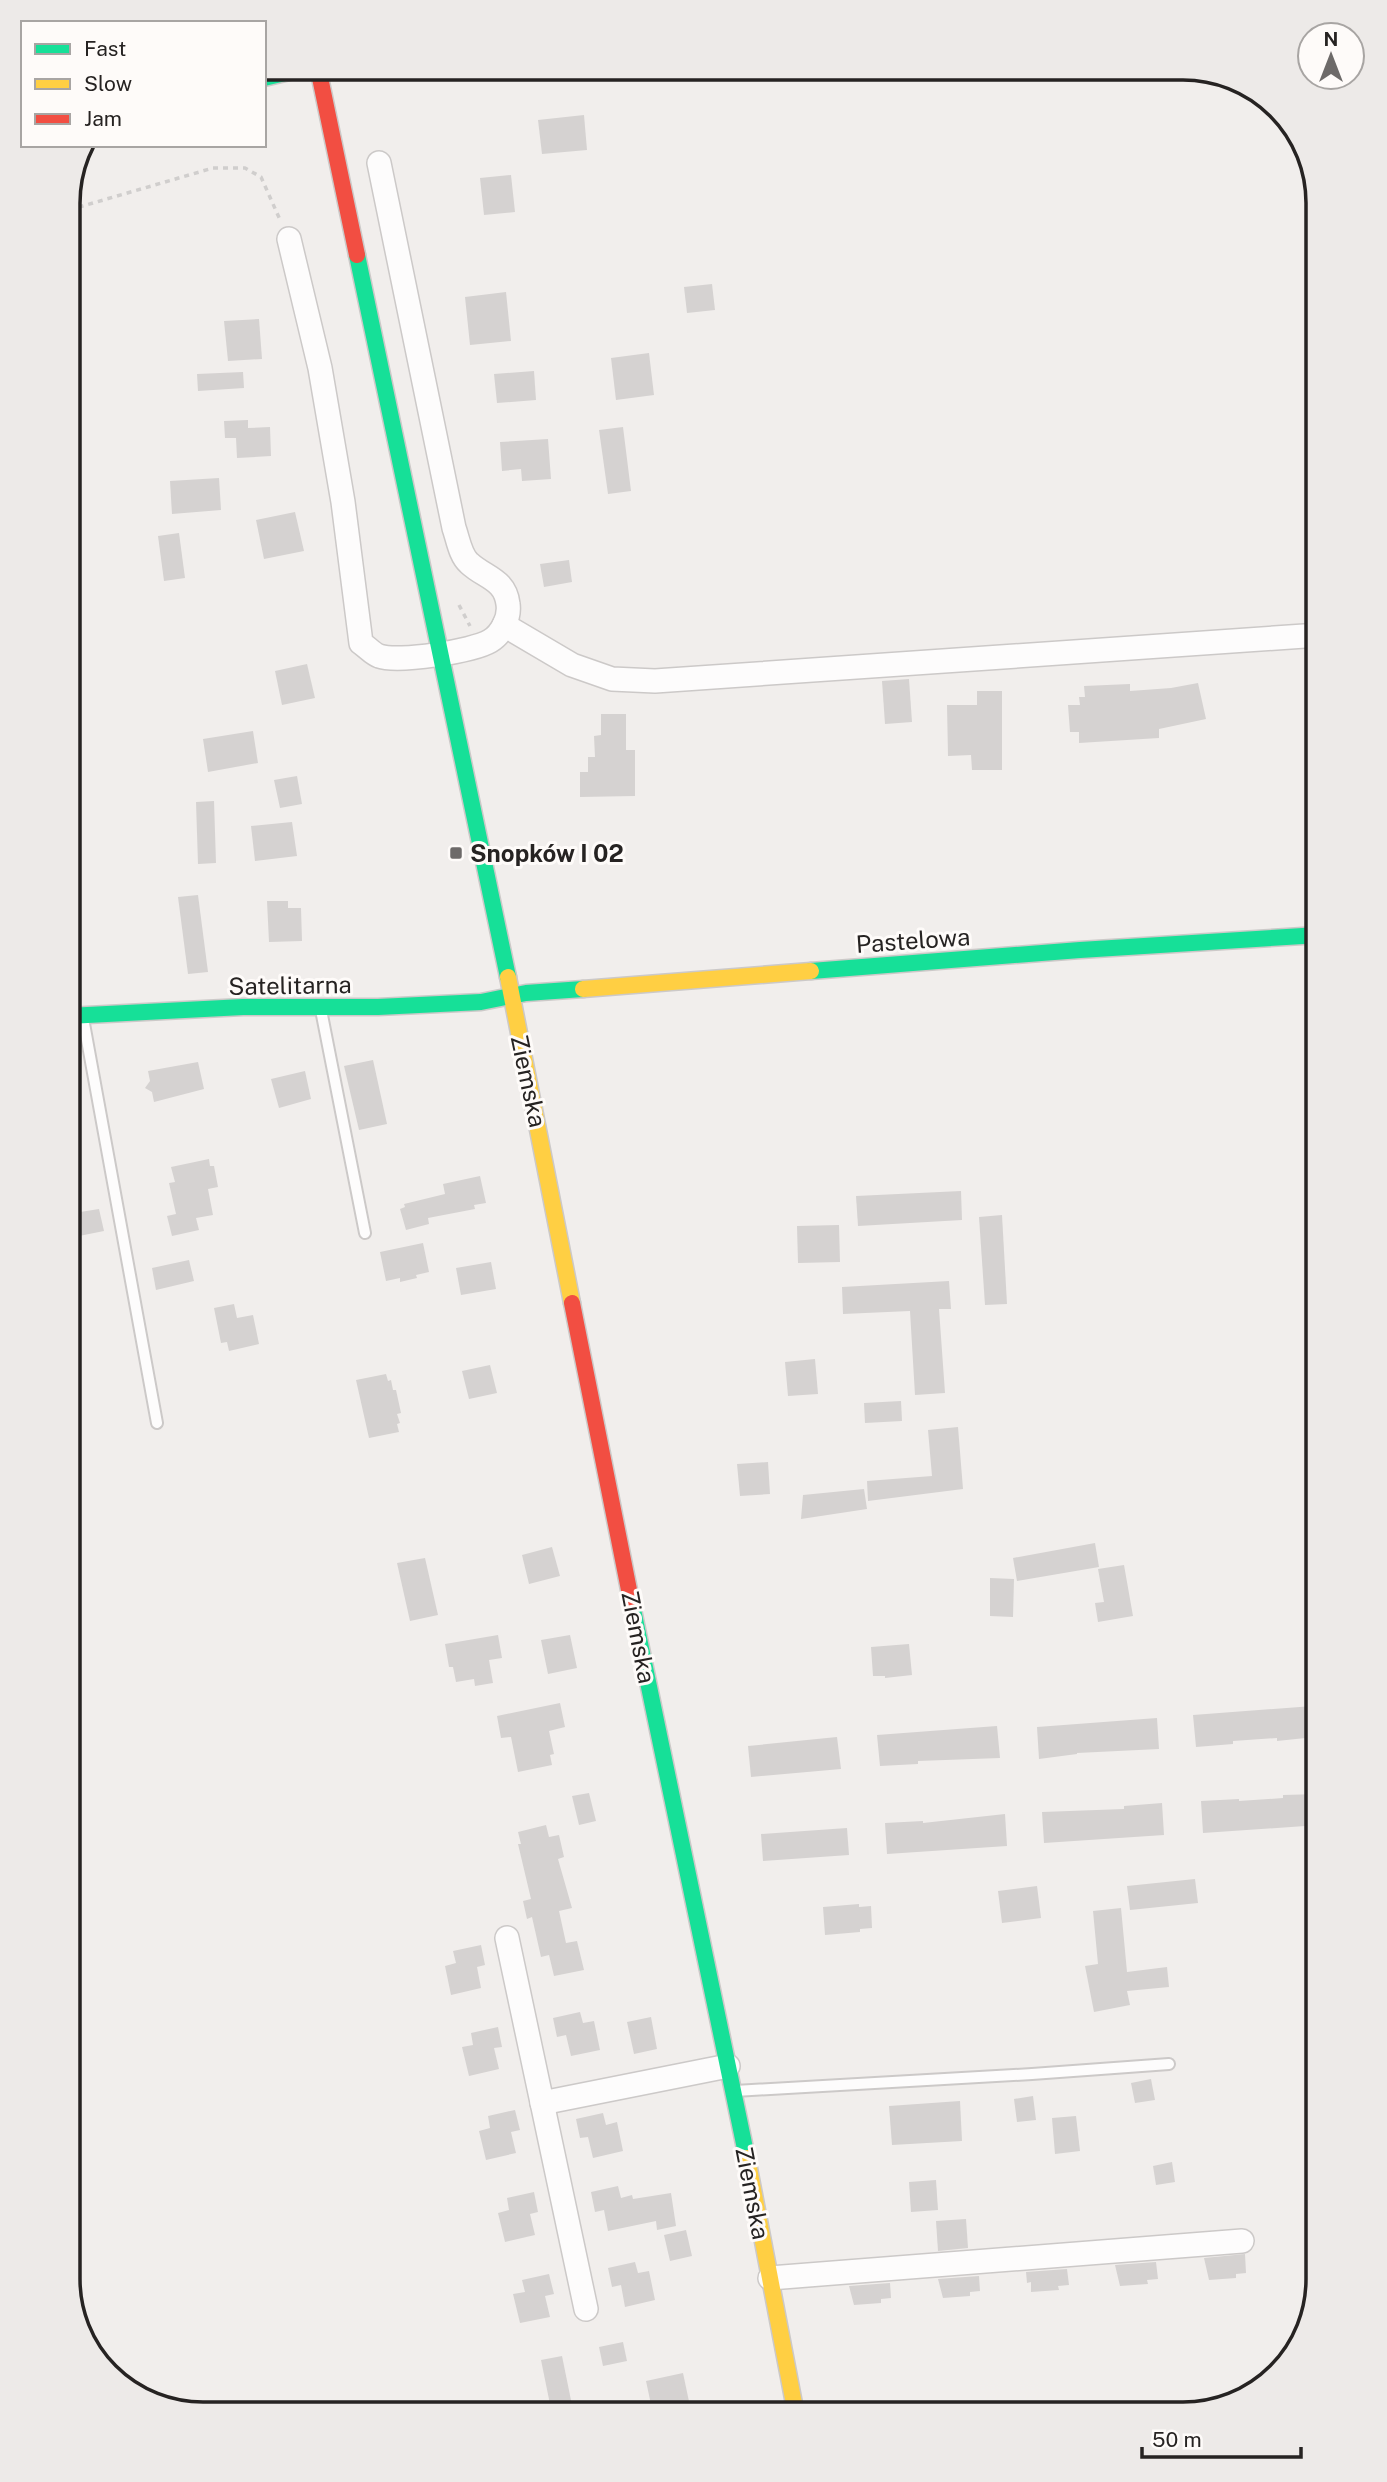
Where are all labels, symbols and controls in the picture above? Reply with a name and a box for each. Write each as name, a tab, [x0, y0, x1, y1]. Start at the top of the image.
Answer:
legend	[21, 21, 266, 147]
north arrow	[1296, 21, 1366, 91]
text: N	[1324, 28, 1338, 50]
text: Fast	[84, 36, 126, 61]
text: Slow	[84, 71, 132, 96]
text: Jam	[84, 106, 122, 131]
place label: Snopków I 02	[470, 839, 624, 867]
marker: Snopków I 02	[448, 845, 464, 861]
street label: Pastelowa	[855, 922, 971, 958]
street label: Satelitarna	[228, 970, 352, 1000]
street label: Ziemska	[506, 1032, 552, 1130]
street label: Ziemska	[616, 1588, 662, 1686]
street label: Ziemska	[730, 2144, 776, 2242]
scale bar	[1142, 2416, 1301, 2460]
text: 50 m	[1152, 2427, 1202, 2452]

